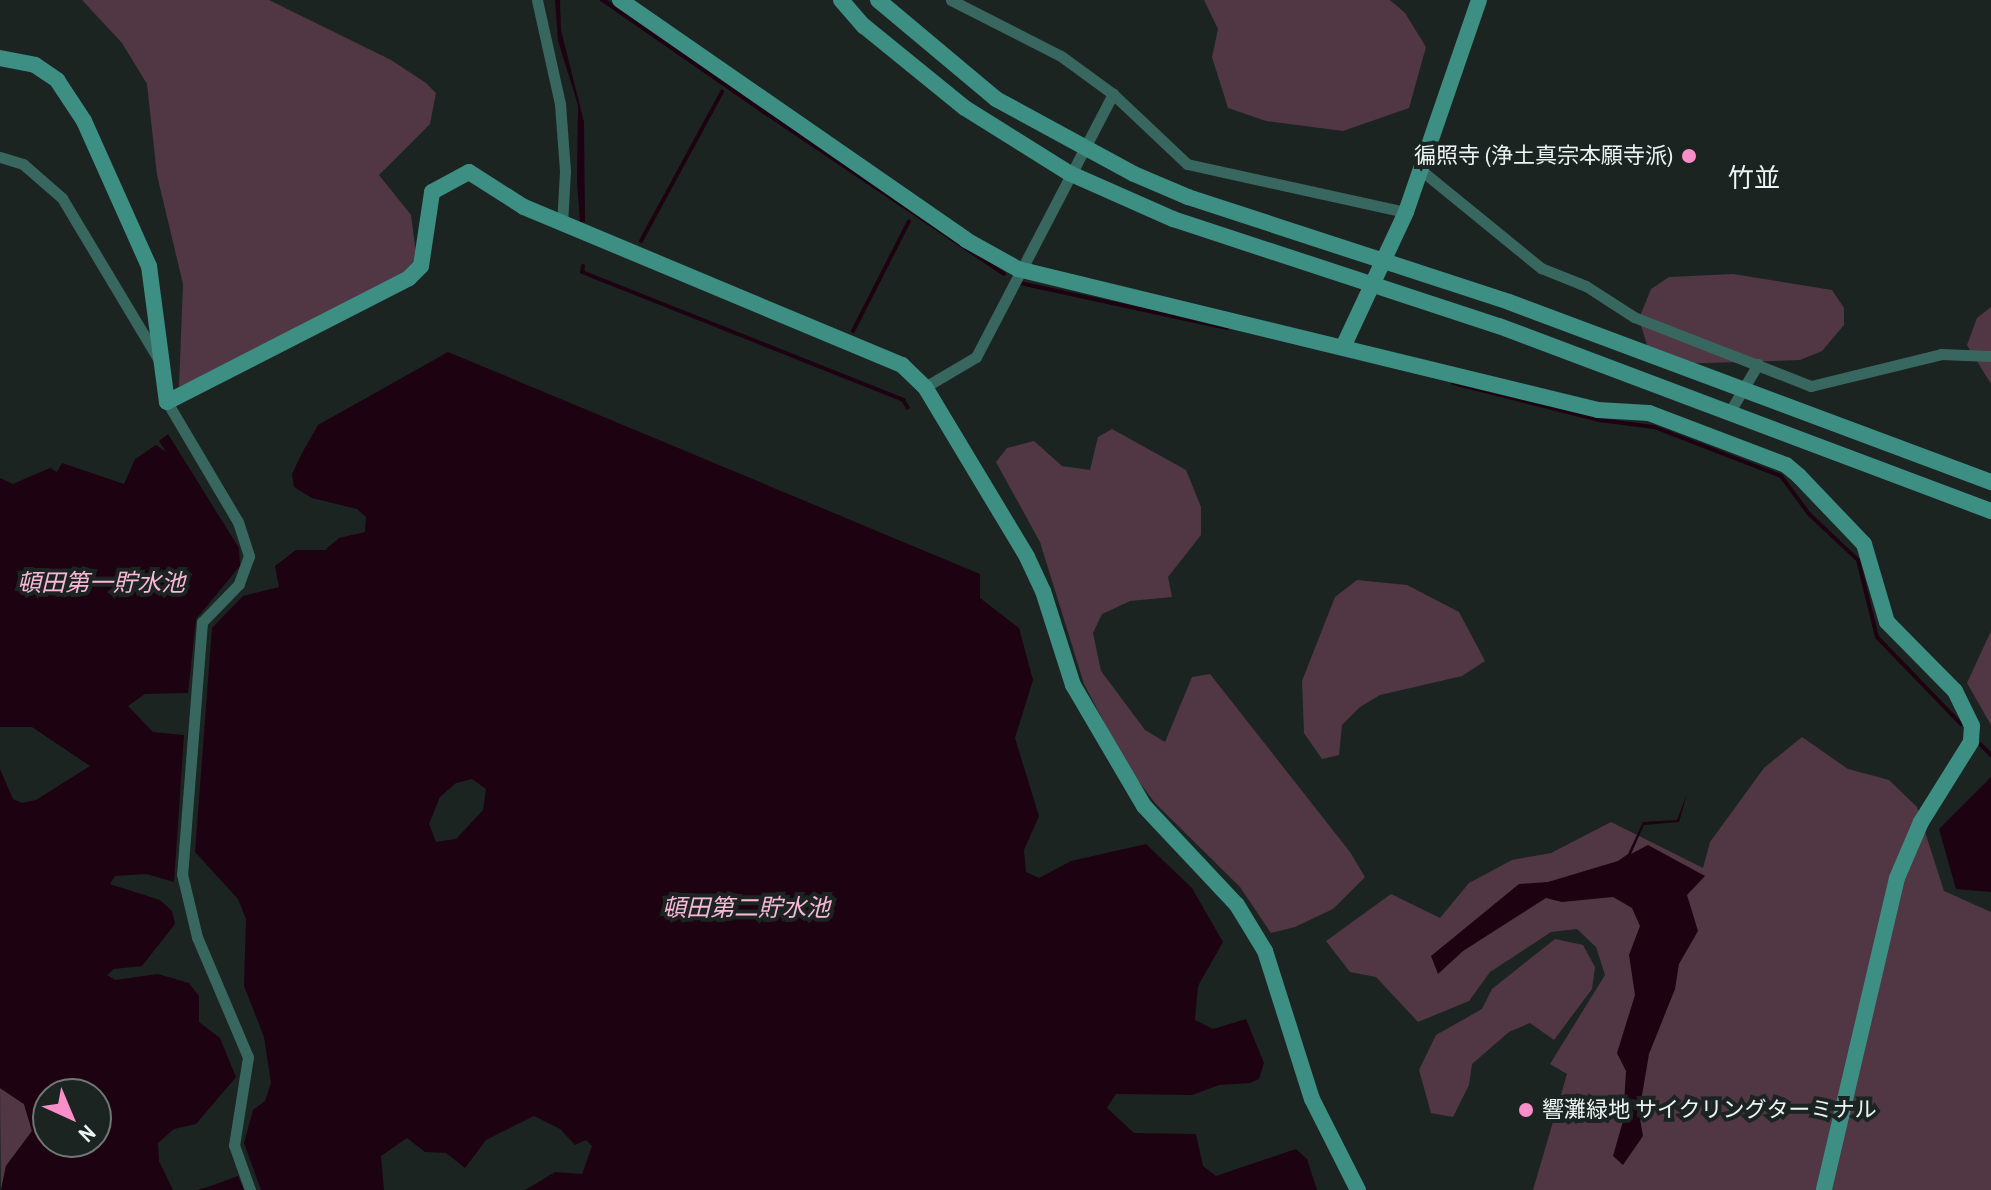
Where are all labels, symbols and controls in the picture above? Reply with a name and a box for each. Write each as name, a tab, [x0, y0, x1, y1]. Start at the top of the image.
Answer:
place label: 徧照寺 (浄土真宗本願寺派)	[1414, 143, 1673, 169]
marker: 徧照寺 (浄土真宗本願寺派)	[1680, 147, 1698, 165]
district label: 竹並	[1728, 162, 1780, 194]
water label: 頓田第一貯水池	[17, 569, 185, 597]
water label: 頓田第二貯水池	[662, 894, 830, 922]
north arrow	[32, 1078, 112, 1158]
place label: 響灘緑地 サイクリングターミナル	[1542, 1097, 1877, 1123]
marker: 響灘緑地 サイクリングターミナル	[1517, 1101, 1535, 1119]
text: N	[72, 1119, 102, 1149]

